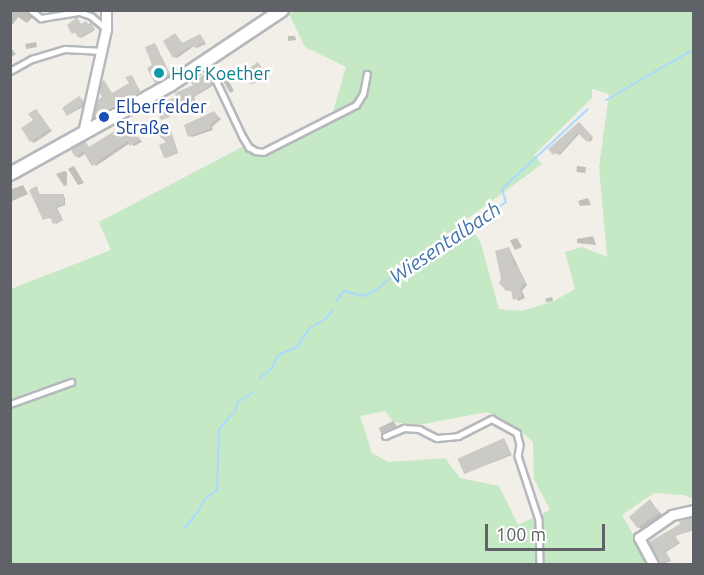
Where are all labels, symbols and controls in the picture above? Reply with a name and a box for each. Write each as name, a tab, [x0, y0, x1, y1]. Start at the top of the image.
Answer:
place label: Hof Koether	[171, 62, 270, 84]
marker: Hof Koether	[152, 66, 166, 80]
place label: Elberfelder Straße	[116, 96, 207, 138]
marker: Elberfelder Straße	[97, 110, 111, 124]
water label: Wiesentalbach	[385, 196, 505, 288]
scale bar	[488, 512, 608, 550]
text: 100 m	[496, 524, 546, 544]

